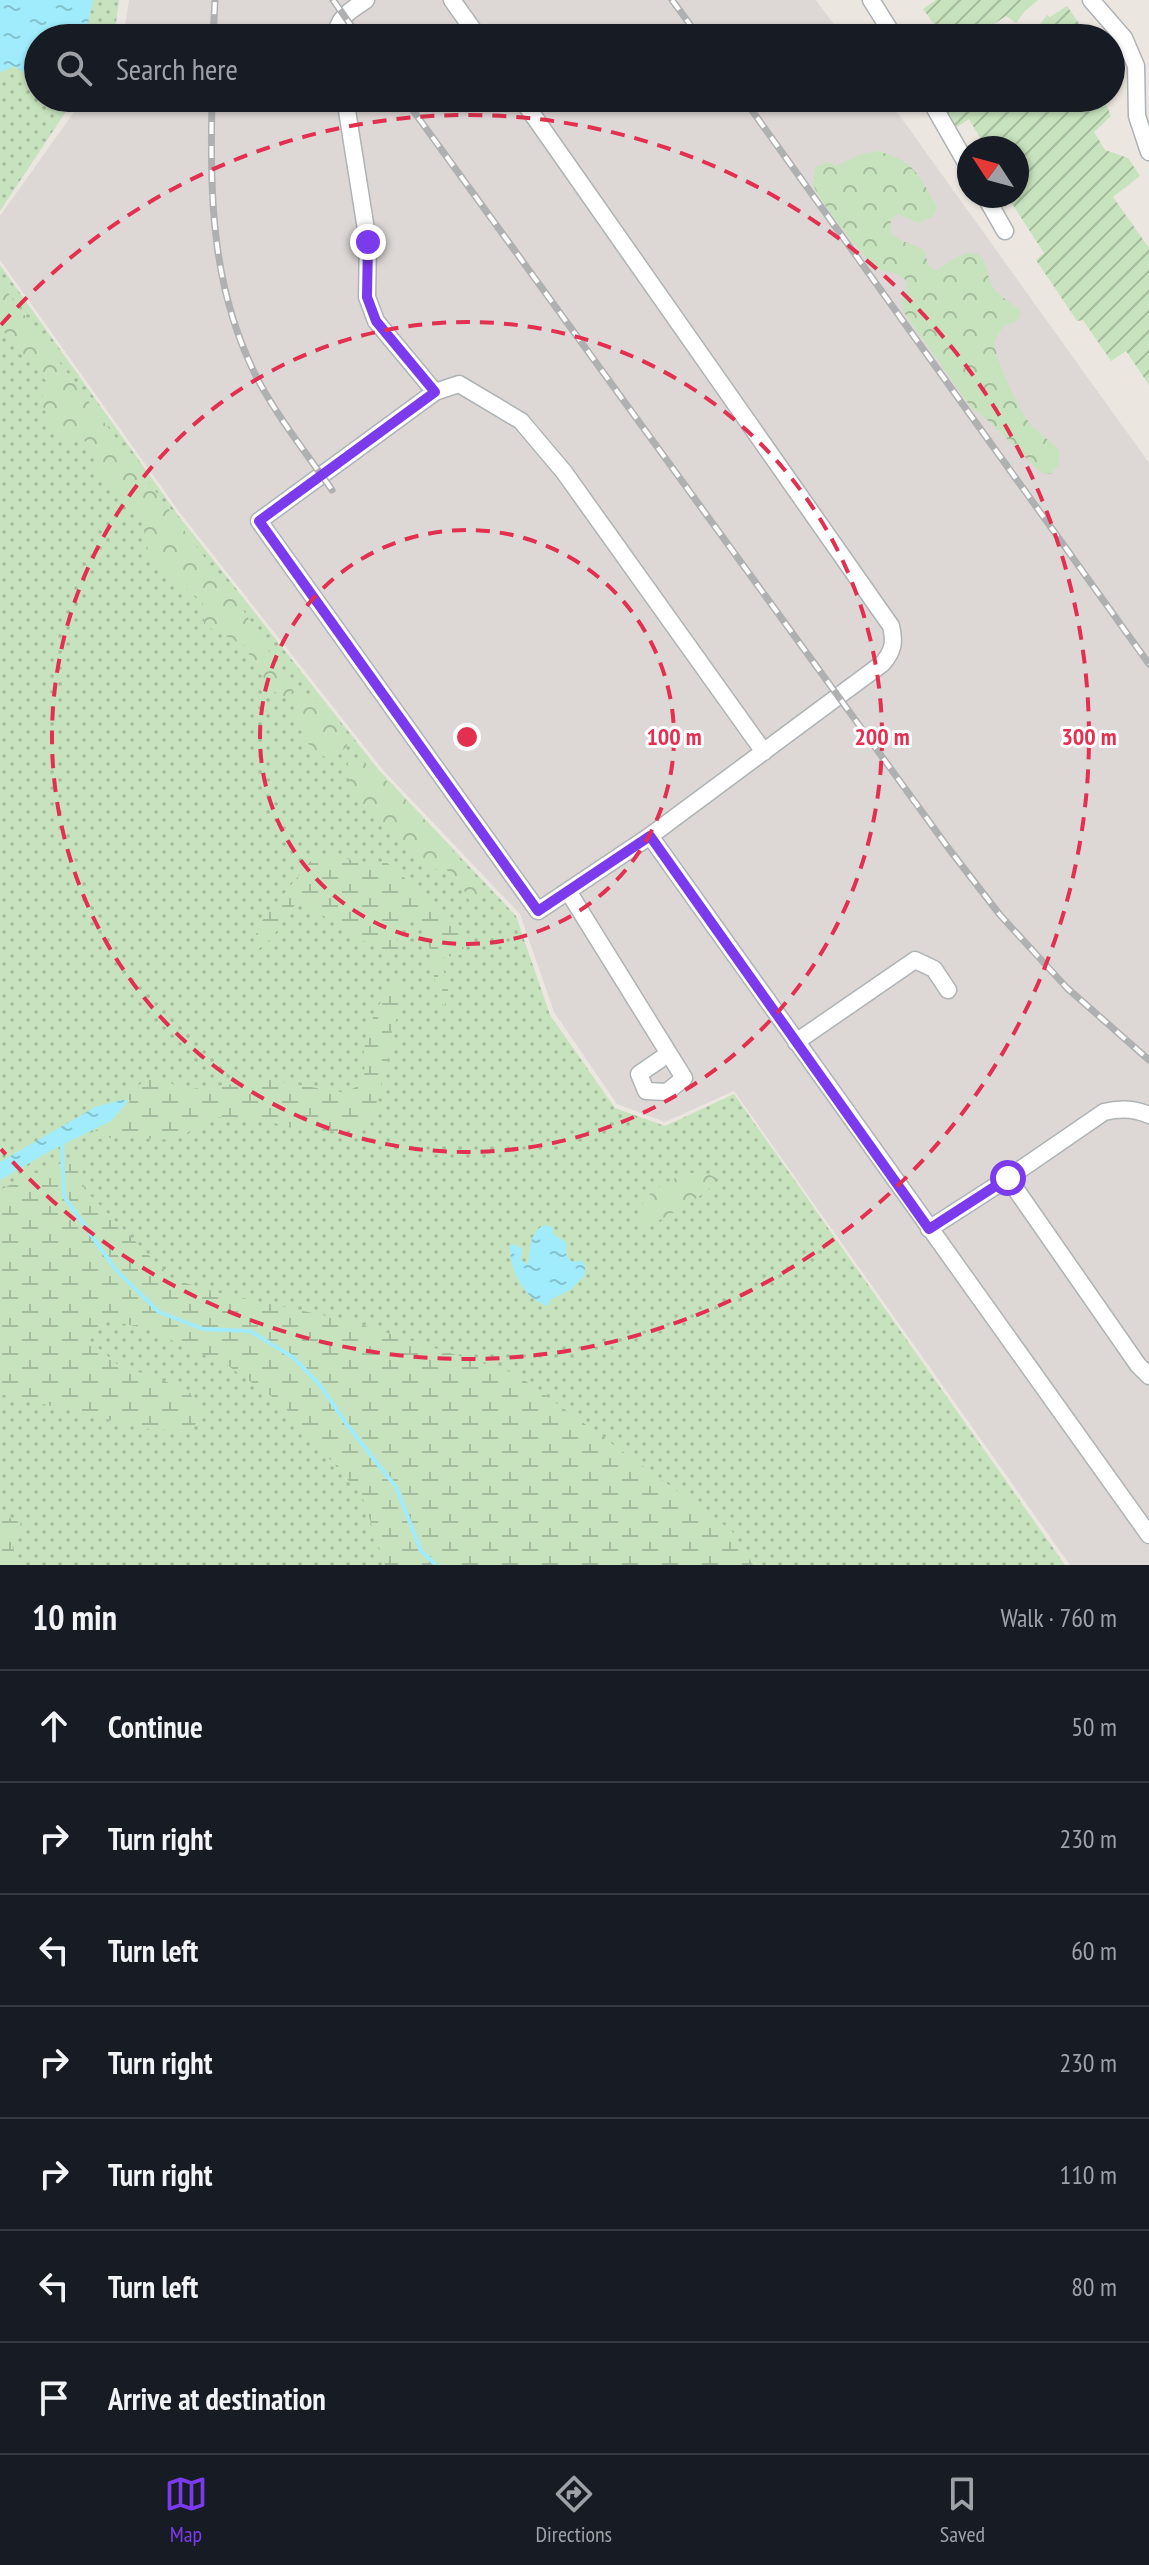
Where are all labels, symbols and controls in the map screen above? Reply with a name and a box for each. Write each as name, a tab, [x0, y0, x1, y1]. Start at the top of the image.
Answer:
search box	[24, 24, 1125, 112]
icon: search	[52, 46, 96, 90]
text: Search here	[116, 49, 238, 88]
north arrow	[957, 136, 1029, 208]
route end	[350, 224, 386, 260]
text: 100 m	[646, 721, 702, 752]
text: 200 m	[854, 721, 910, 752]
text: 300 m	[1061, 721, 1117, 752]
centre of rings	[453, 723, 481, 751]
route start	[990, 1160, 1026, 1196]
text: 10 min	[32, 1595, 117, 1639]
text: Walk · 760 m	[1000, 1601, 1117, 1634]
icon: ahead	[32, 1704, 76, 1748]
text: Continue	[108, 1707, 203, 1746]
text: 50 m	[1071, 1710, 1117, 1743]
icon: right	[32, 1816, 76, 1860]
text: Turn right	[108, 1819, 212, 1858]
text: 230 m	[1059, 1822, 1117, 1855]
icon: left	[32, 1928, 76, 1972]
text: Turn left	[108, 1931, 198, 1970]
text: 60 m	[1071, 1934, 1117, 1967]
icon: right	[32, 2040, 76, 2084]
text: Turn right	[108, 2043, 212, 2082]
text: 230 m	[1059, 2046, 1117, 2079]
icon: right	[32, 2152, 76, 2196]
text: Turn right	[108, 2155, 212, 2194]
text: 110 m	[1059, 2158, 1117, 2191]
icon: left	[32, 2264, 76, 2308]
text: Turn left	[108, 2267, 198, 2306]
text: 80 m	[1071, 2270, 1117, 2303]
icon: arrive	[32, 2376, 76, 2420]
text: Arrive at destination	[108, 2379, 326, 2418]
tab: Map	[164, 2472, 208, 2548]
tab: Directions	[536, 2472, 612, 2548]
tab: Saved	[940, 2472, 985, 2548]

